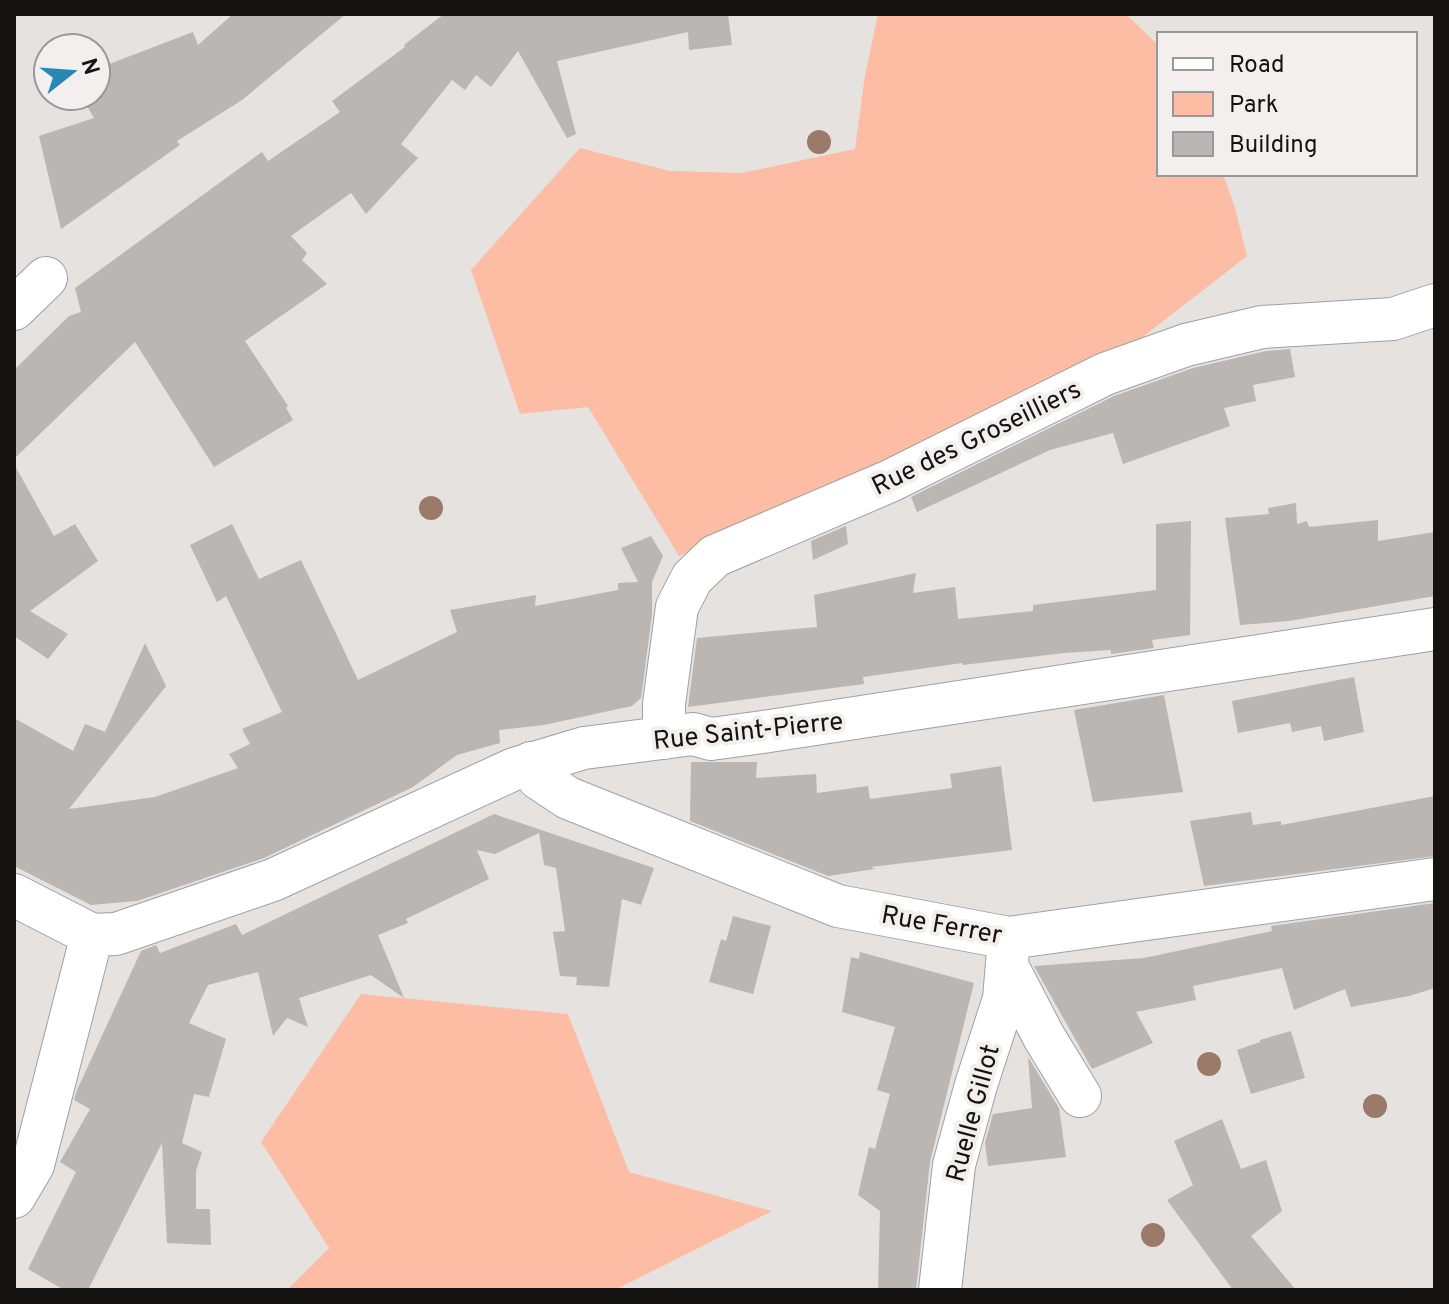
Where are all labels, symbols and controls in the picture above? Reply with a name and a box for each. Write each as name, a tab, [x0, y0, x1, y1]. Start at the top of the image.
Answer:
north arrow	[32, 32, 112, 112]
legend	[1157, 32, 1417, 176]
text: Road	[1229, 51, 1285, 81]
text: N	[74, 55, 104, 78]
text: Park	[1229, 91, 1279, 121]
text: Building	[1229, 131, 1318, 161]
street label: Rue des Groseilliers	[867, 374, 1087, 504]
street label: Rue Saint-Pierre	[652, 706, 845, 759]
street label: Rue Ferrer	[879, 900, 1005, 953]
street label: Ruelle Gillot	[940, 1041, 1009, 1186]

